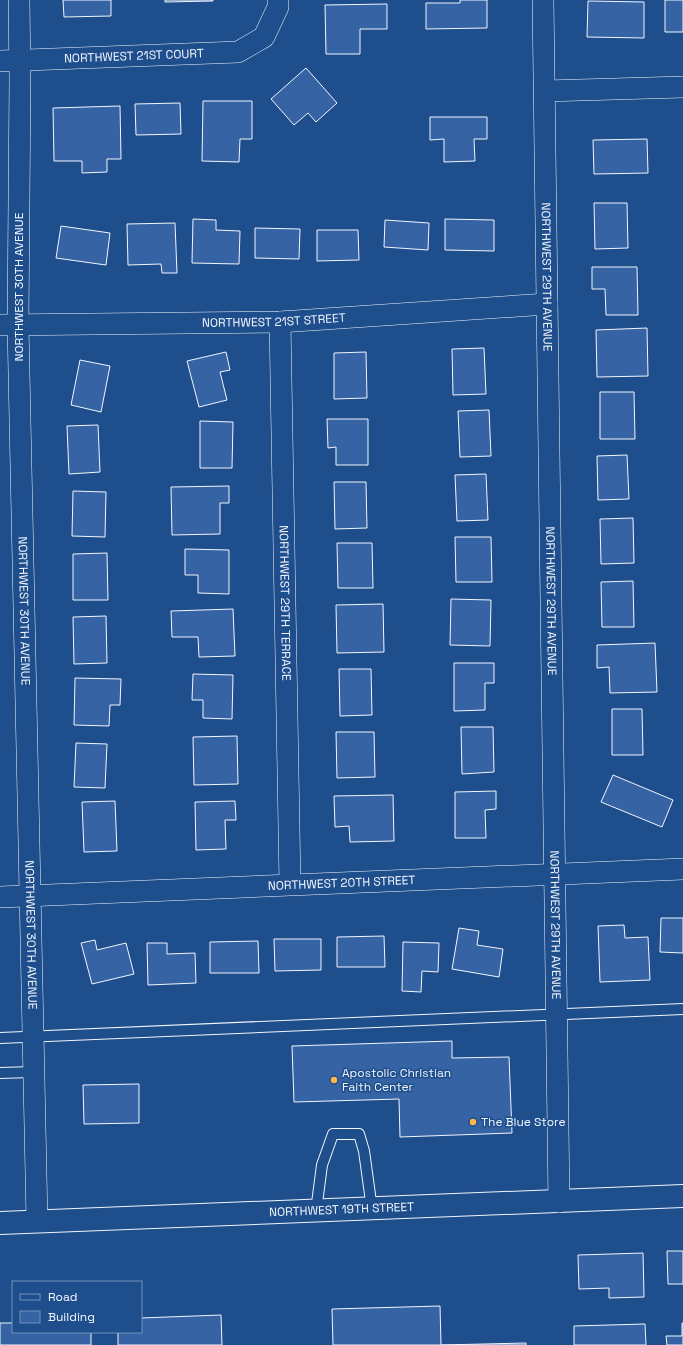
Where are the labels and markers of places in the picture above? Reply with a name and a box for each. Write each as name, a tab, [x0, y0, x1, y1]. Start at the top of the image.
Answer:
place label: Apostolic Christian Faith Center	[342, 1065, 451, 1095]
marker: Apostolic Christian Faith Center	[329, 1075, 339, 1085]
place label: The Blue Store	[481, 1114, 565, 1130]
marker: The Blue Store	[468, 1117, 478, 1127]

